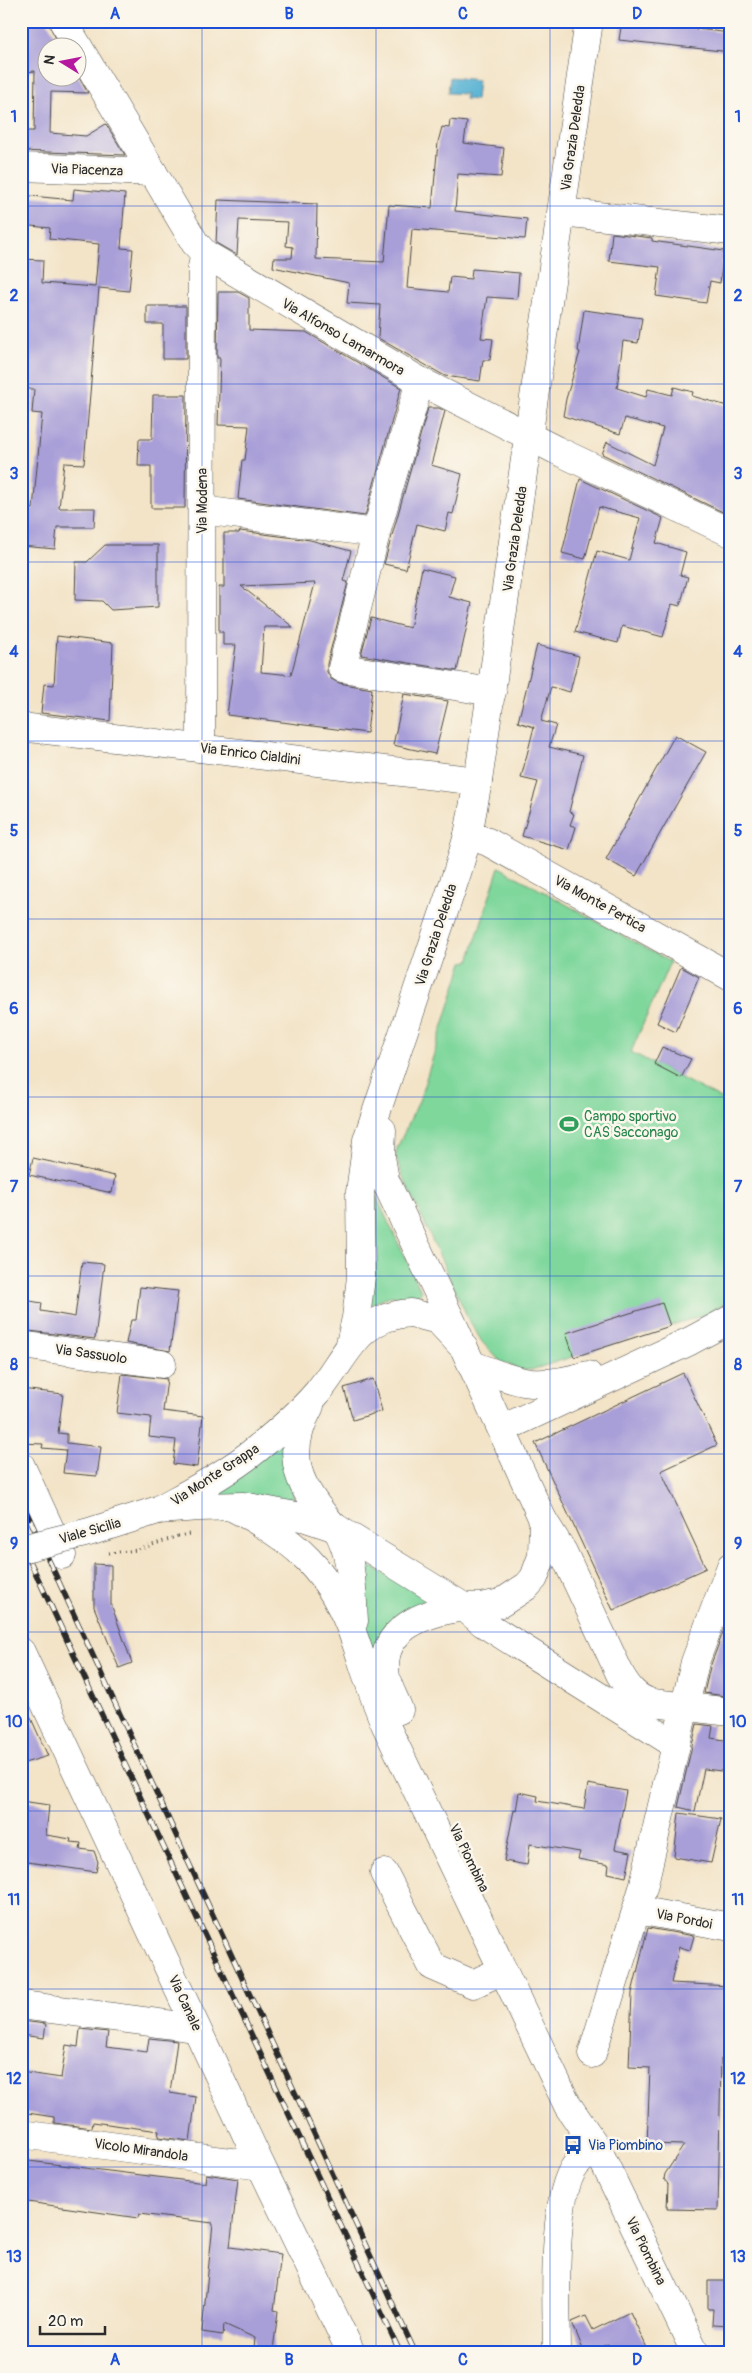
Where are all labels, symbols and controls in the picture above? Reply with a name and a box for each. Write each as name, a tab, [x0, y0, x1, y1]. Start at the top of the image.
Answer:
text: A	[110, 4, 121, 24]
text: B	[284, 4, 294, 24]
text: C	[458, 4, 468, 24]
text: D	[632, 4, 642, 24]
north arrow	[38, 38, 88, 88]
text: N	[40, 54, 59, 66]
street label: Via Grazia Deledda	[557, 84, 589, 192]
text: 1	[11, 107, 17, 127]
text: 1	[735, 107, 741, 127]
street label: Via Piacenza	[50, 160, 124, 180]
text: 2	[10, 286, 19, 306]
text: 2	[734, 286, 743, 306]
street label: Via Alfonso Lamarmora	[278, 295, 408, 379]
text: 3	[10, 464, 19, 484]
text: 3	[734, 464, 743, 484]
street label: Via Modena	[194, 468, 211, 534]
street label: Via Grazia Deledda	[499, 485, 531, 593]
text: 4	[9, 642, 19, 662]
text: 4	[733, 642, 743, 662]
street label: Via Enrico Cialdini	[199, 739, 302, 769]
text: 5	[10, 821, 19, 841]
text: 5	[734, 821, 743, 841]
street label: Via Monte Pertica	[551, 872, 649, 936]
street label: Via Grazia Deledda	[411, 882, 461, 988]
text: 6	[9, 999, 19, 1019]
text: 6	[733, 999, 743, 1019]
place label: Campo sportivo CAS Sacconago	[584, 1108, 679, 1141]
sports icon: Campo sportivo CAS Sacconago	[558, 1113, 580, 1135]
text: 7	[10, 1177, 19, 1197]
text: 7	[734, 1177, 743, 1197]
street label: Via Sassuolo	[54, 1341, 129, 1368]
text: 8	[10, 1355, 18, 1375]
text: 8	[734, 1355, 742, 1375]
street label: Via Monte Grappa	[168, 1440, 262, 1510]
street label: Viale Sicilia	[57, 1514, 123, 1548]
text: 9	[10, 1534, 18, 1554]
text: 9	[734, 1534, 742, 1554]
text: 10	[5, 1712, 23, 1732]
text: 10	[729, 1712, 747, 1732]
street label: Via Piombina	[445, 1821, 493, 1895]
text: 11	[8, 1890, 20, 1910]
text: 11	[732, 1890, 744, 1910]
street label: Via Pordoi	[654, 1905, 714, 1933]
street label: Via Canale	[165, 1972, 205, 2034]
text: 12	[6, 2069, 22, 2089]
text: 12	[730, 2069, 746, 2089]
bus stop icon: Via Piombino	[562, 2134, 584, 2156]
street label: Vicolo Mirandola	[93, 2135, 189, 2165]
place label: Via Piombino	[588, 2137, 664, 2154]
street label: Via Piombina	[622, 2214, 670, 2288]
text: 13	[6, 2247, 22, 2267]
text: 13	[730, 2247, 746, 2267]
scale bar	[40, 2303, 105, 2335]
text: 20 m	[48, 2312, 83, 2331]
text: A	[110, 2350, 121, 2370]
text: B	[284, 2350, 294, 2370]
text: C	[458, 2350, 468, 2370]
text: D	[632, 2350, 642, 2370]

